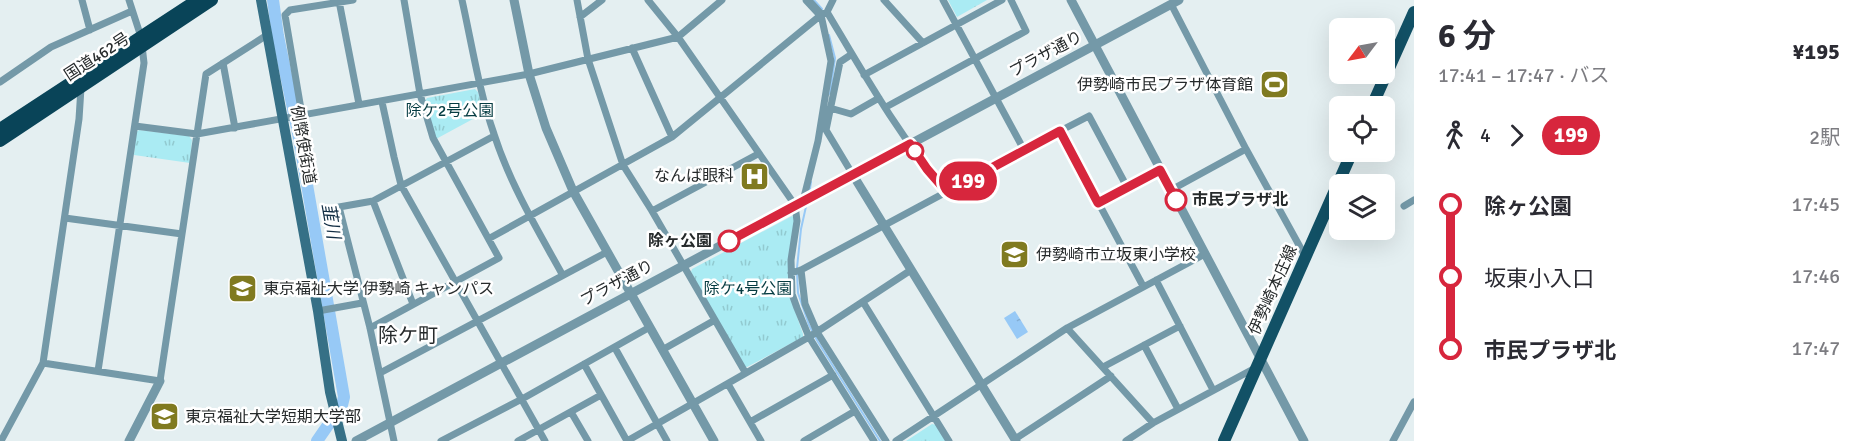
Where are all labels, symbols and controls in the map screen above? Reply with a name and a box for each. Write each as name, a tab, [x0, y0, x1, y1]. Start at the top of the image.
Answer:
text: 6 分	[1438, 16, 1496, 57]
north arrow	[1329, 18, 1395, 84]
map controls	[1329, 18, 1395, 240]
street label: プラザ通り	[1006, 26, 1086, 82]
street label: 国道462号	[61, 28, 133, 86]
text: ¥195	[1792, 38, 1840, 65]
text: 17:41 – 17:47 · バス	[1438, 63, 1609, 88]
sports icon: 伊勢崎市民プラザ体育館	[1258, 69, 1290, 101]
place label: 伊勢崎市民プラザ体育館	[1077, 75, 1253, 95]
button: locate	[1329, 96, 1395, 162]
park label: 除ケ2号公園	[406, 101, 494, 121]
street label: 例幣使街道	[286, 104, 320, 186]
icon: walk	[1438, 119, 1471, 152]
icon: forward	[1500, 119, 1533, 152]
text: 199	[1554, 122, 1588, 148]
text: 4	[1480, 123, 1491, 148]
text: 2駅	[1809, 125, 1840, 150]
unlabelled marker	[906, 142, 924, 160]
hospital icon: なんば眼科	[739, 160, 771, 192]
line badge: 199	[934, 162, 1002, 201]
place label: なんば眼科	[654, 166, 734, 186]
text: 199	[951, 168, 985, 194]
button: layers	[1329, 174, 1395, 240]
marker: 市民プラザ北	[1165, 189, 1187, 211]
place label: 市民プラザ北	[1192, 190, 1288, 210]
text: 17:45	[1791, 192, 1840, 217]
text: 除ヶ公園	[1484, 193, 1572, 220]
water label: 韮川	[317, 201, 345, 243]
marker: 除ヶ公園	[718, 230, 740, 252]
place label: 除ヶ公園	[648, 231, 712, 251]
school or university icon: 伊勢崎市立坂東小学校	[999, 239, 1031, 271]
street label: 伊勢崎本庄線	[1244, 242, 1302, 338]
place label: 伊勢崎市立坂東小学校	[1036, 245, 1196, 265]
street label: プラザ通り	[577, 255, 657, 311]
text: 17:46	[1791, 264, 1840, 289]
text: 坂東小入口	[1484, 265, 1594, 292]
school or university icon: 東京福祉大学 伊勢崎 キャンパス	[226, 273, 258, 305]
place label: 東京福祉大学 伊勢崎 キャンパス	[263, 279, 494, 299]
park label: 除ケ4号公園	[704, 279, 792, 299]
district label: 除ケ町	[378, 323, 438, 348]
text: 17:47	[1791, 336, 1840, 361]
text: 市民プラザ北	[1484, 337, 1616, 364]
school or university icon: 東京福祉大学短期大学部	[148, 401, 180, 433]
place label: 東京福祉大学短期大学部	[185, 407, 361, 427]

